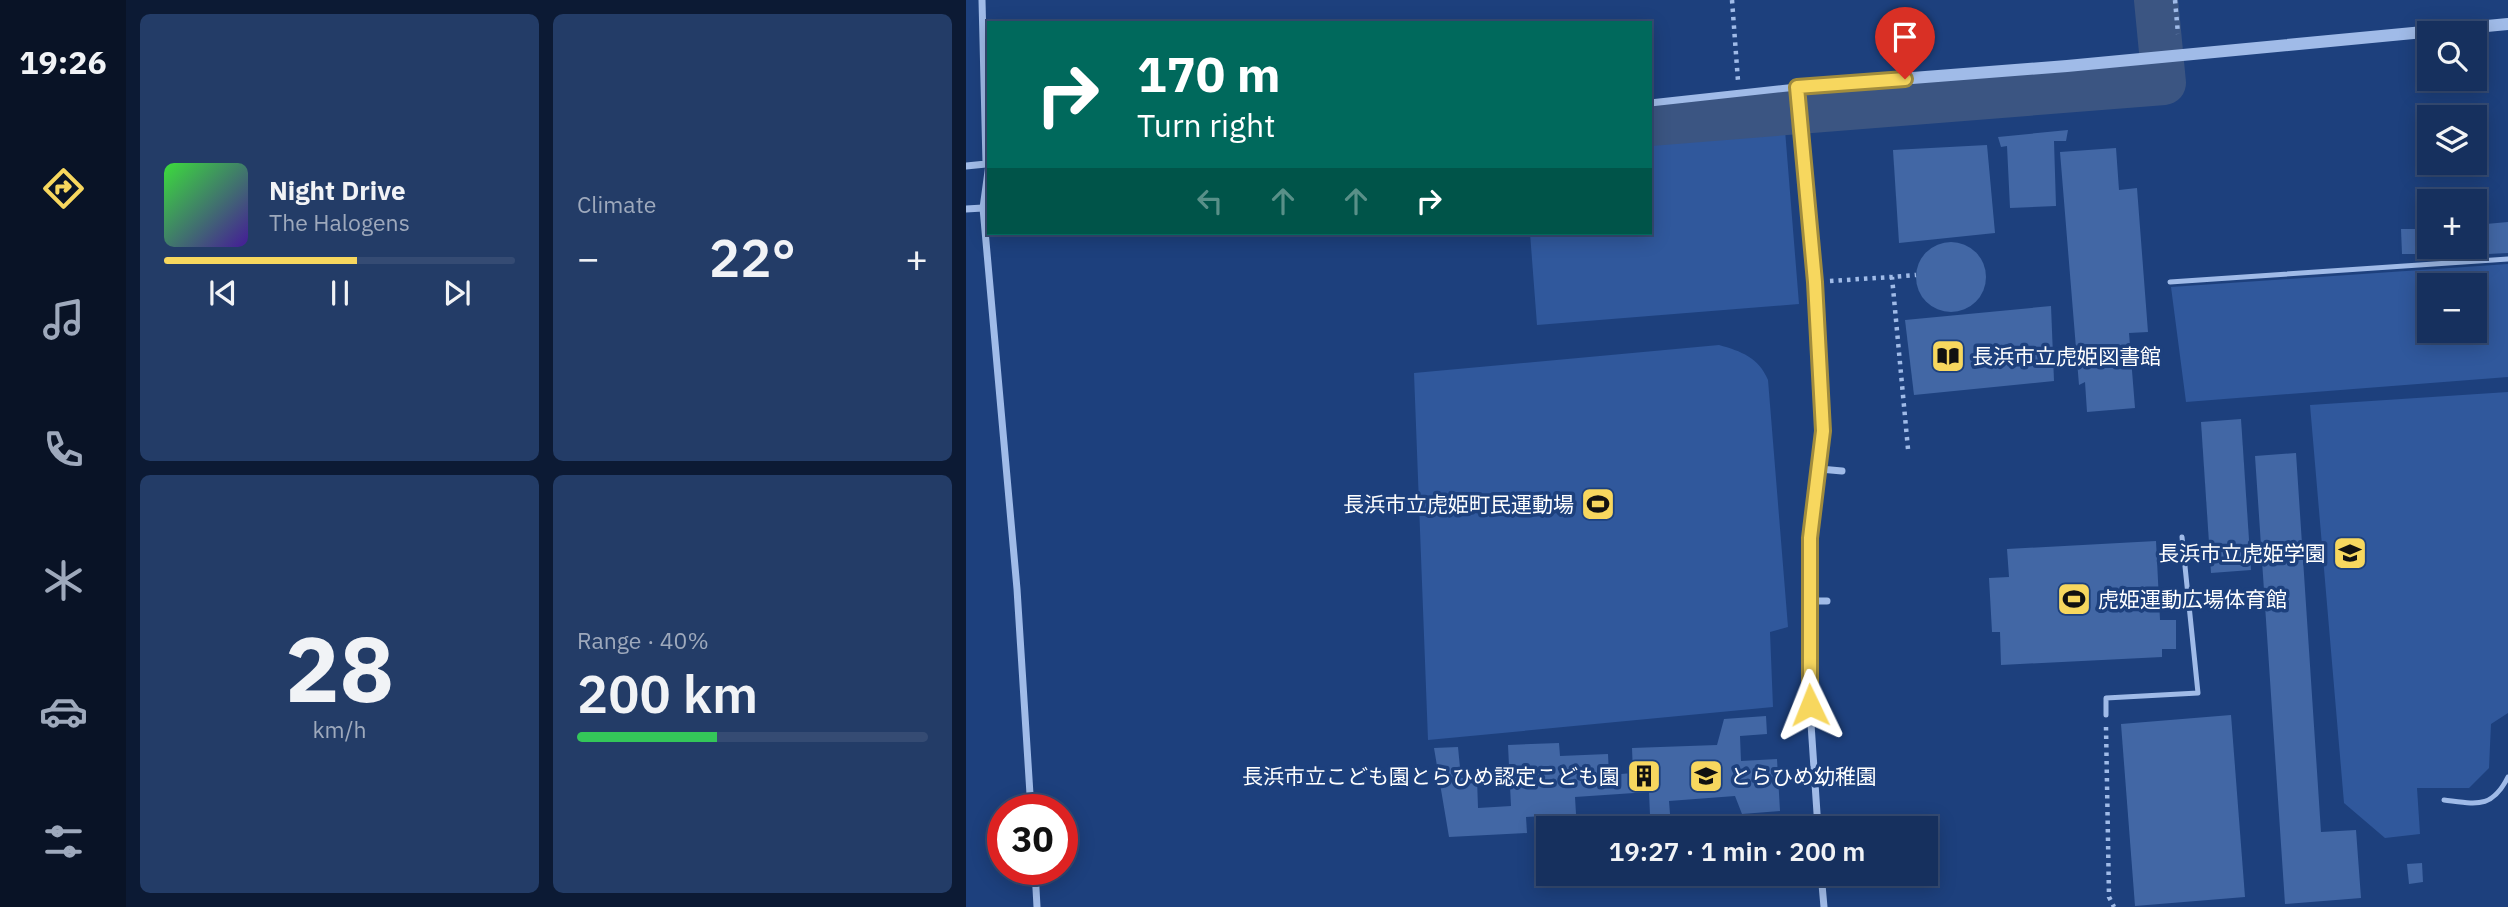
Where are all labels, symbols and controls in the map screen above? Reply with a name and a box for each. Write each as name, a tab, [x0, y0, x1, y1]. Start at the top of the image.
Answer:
pin	[1875, 7, 1935, 79]
icon: arrive	[1886, 18, 1924, 56]
map controls	[2417, 21, 2487, 343]
button: search	[2417, 21, 2487, 91]
text: 19:26	[19, 41, 107, 83]
text: 170 m	[1137, 42, 1281, 105]
icon: right	[1022, 49, 1113, 140]
text: Turn right	[1137, 104, 1275, 146]
button: layers	[2417, 105, 2487, 175]
icon: directions	[39, 164, 88, 213]
text: Night Drive	[269, 173, 406, 207]
icon: left	[1191, 182, 1229, 220]
icon: ahead	[1264, 182, 1302, 220]
icon: ahead	[1337, 182, 1375, 220]
icon: right	[1410, 182, 1448, 220]
text: Climate	[577, 189, 656, 219]
button: +	[2417, 189, 2487, 259]
text: The Halogens	[269, 207, 410, 237]
text: 22°	[709, 224, 796, 291]
text: −	[577, 233, 600, 282]
text: +	[905, 233, 928, 282]
button: −	[2417, 273, 2487, 343]
icon: previous	[204, 274, 242, 312]
icon: pause	[321, 274, 359, 312]
icon: next	[438, 274, 476, 312]
icon: music	[39, 295, 88, 344]
library icon: 長浜市立虎姫図書館	[1929, 337, 1967, 375]
place label: 長浜市立虎姫図書館	[1972, 342, 2161, 370]
icon: phone	[39, 425, 88, 474]
sports icon: 長浜市立虎姫町民運動場	[1579, 485, 1617, 523]
place label: 長浜市立虎姫町民運動場	[1343, 490, 1574, 518]
school or university icon: 長浜市立虎姫学園	[2331, 534, 2369, 572]
place label: 長浜市立虎姫学園	[2158, 539, 2326, 567]
icon: climate	[39, 556, 88, 605]
sports icon: 虎姫運動広場体育館	[2055, 580, 2093, 618]
place label: 虎姫運動広場体育館	[2098, 585, 2287, 613]
text: 28	[285, 609, 394, 727]
text: Range · 40%	[577, 625, 709, 655]
text: 200 km	[577, 660, 758, 727]
position arrow	[1773, 668, 1847, 742]
icon: car	[39, 687, 88, 736]
text: km/h	[312, 714, 367, 744]
building icon: 長浜市立こども園とらひめ認定こども園	[1625, 757, 1663, 795]
school or university icon: とらひめ幼稚園	[1687, 757, 1725, 795]
place label: 長浜市立こども園とらひめ認定こども園	[1242, 762, 1620, 790]
place label: とらひめ幼稚園	[1730, 762, 1877, 790]
speed limit sign: 30	[987, 794, 1078, 885]
icon: filters	[39, 817, 88, 866]
text: 19:27 · 1 min · 200 m	[1609, 834, 1865, 868]

